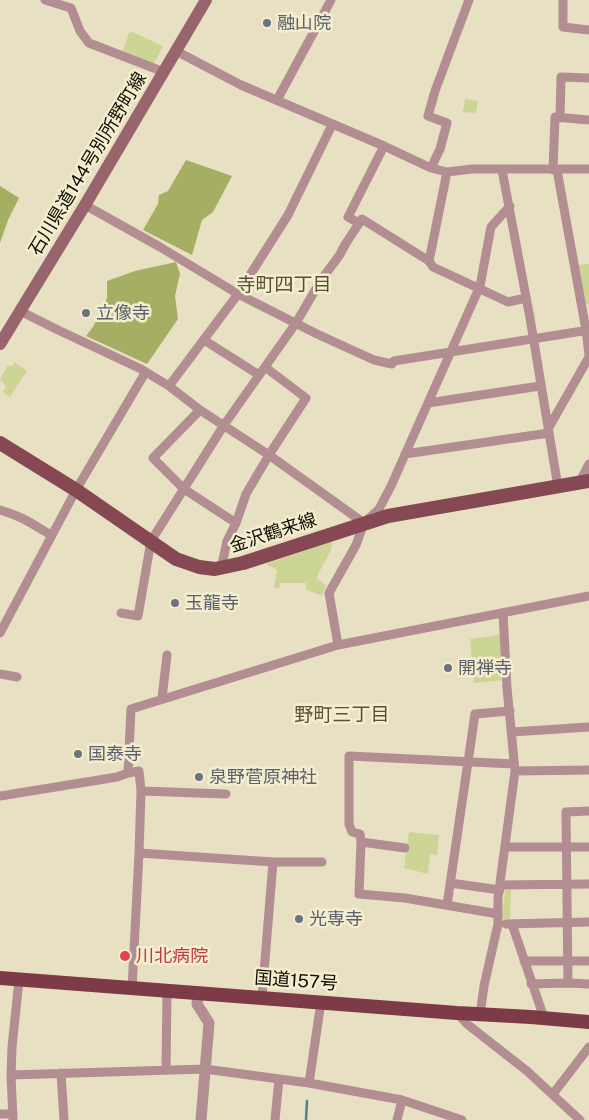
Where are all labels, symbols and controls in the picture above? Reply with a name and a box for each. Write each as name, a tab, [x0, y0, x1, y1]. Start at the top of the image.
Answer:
place label: 融山院	[277, 12, 331, 34]
marker: 融山院	[261, 17, 273, 29]
street label: 石川県道144号別所野町線	[25, 68, 151, 260]
district label: 寺町四丁目	[237, 274, 331, 296]
place label: 立像寺	[96, 302, 150, 324]
marker: 立像寺	[80, 307, 92, 319]
street label: 金沢鶴来線	[227, 509, 319, 557]
place label: 玉龍寺	[185, 592, 239, 614]
marker: 玉龍寺	[169, 597, 181, 609]
place label: 開禅寺	[458, 657, 512, 679]
marker: 開禅寺	[442, 662, 454, 674]
district label: 野町三丁目	[295, 704, 389, 726]
place label: 国泰寺	[88, 743, 142, 765]
marker: 国泰寺	[72, 748, 84, 760]
place label: 泉野菅原神社	[209, 766, 317, 788]
marker: 泉野菅原神社	[193, 771, 205, 783]
place label: 光専寺	[309, 908, 363, 930]
marker: 光専寺	[293, 913, 305, 925]
place label: 川北病院	[136, 945, 208, 967]
marker: 川北病院	[118, 949, 132, 963]
street label: 国道157号	[254, 967, 338, 995]

